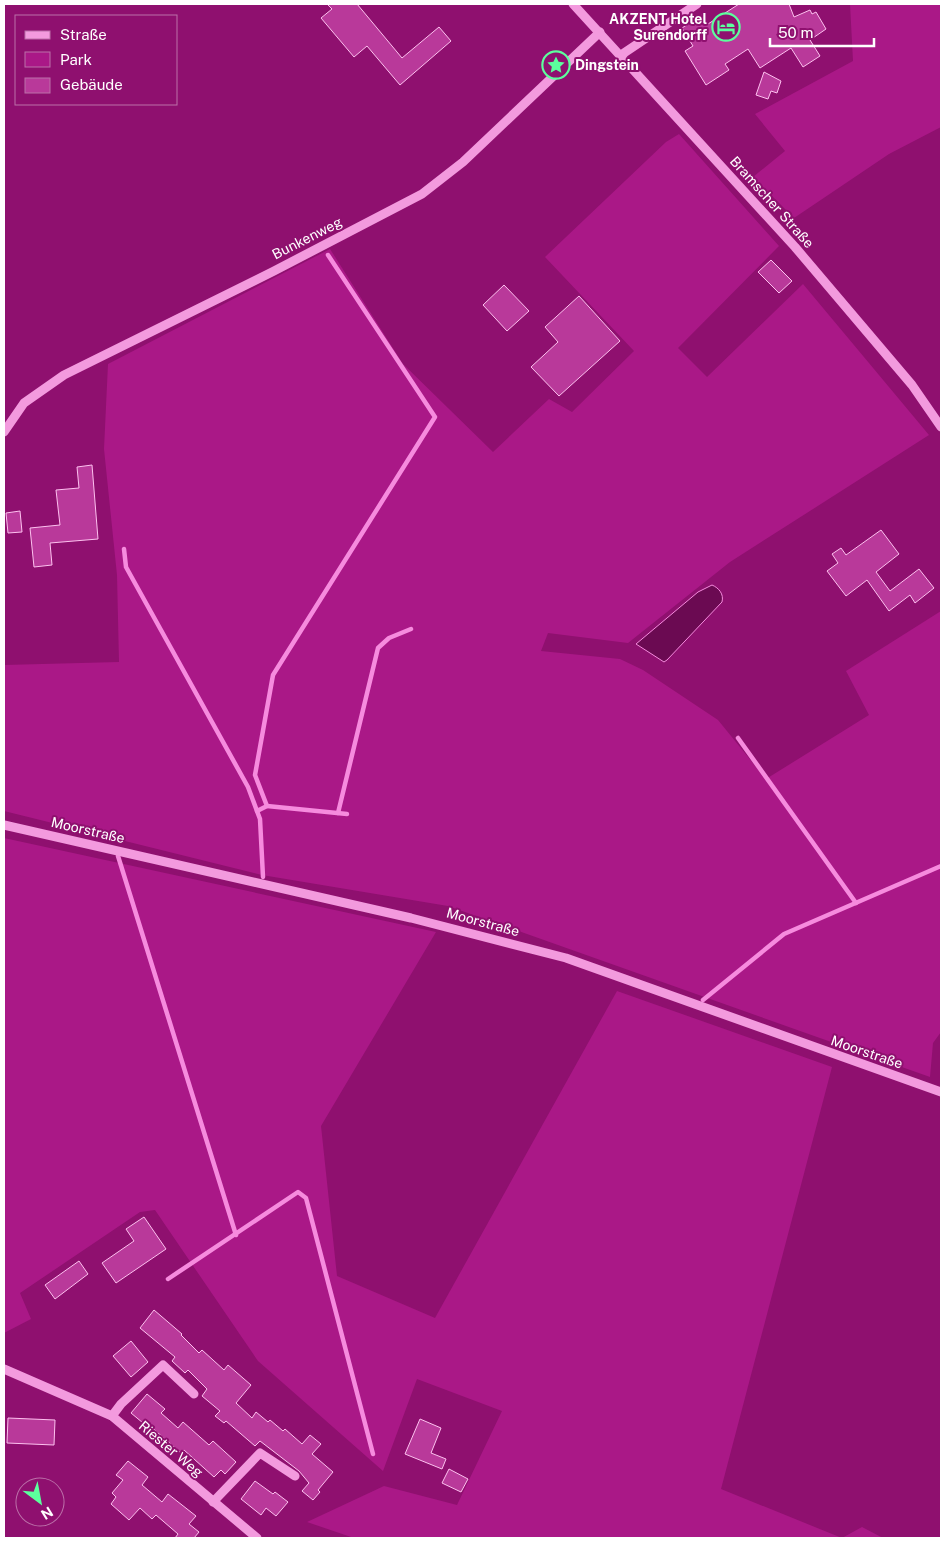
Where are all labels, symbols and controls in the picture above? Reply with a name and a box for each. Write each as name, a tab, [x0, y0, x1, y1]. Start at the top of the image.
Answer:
place label: AKZENT Hotel Surendorff	[609, 11, 707, 43]
hotel icon: AKZENT Hotel Surendorff	[711, 12, 741, 42]
legend	[15, 15, 178, 105]
scale bar	[770, 15, 874, 47]
text: 50 m	[778, 24, 813, 41]
text: Straße	[60, 26, 107, 43]
place icon: Dingstein	[541, 50, 571, 80]
text: Park	[60, 51, 92, 68]
place label: Dingstein	[575, 57, 639, 73]
text: Gebäude	[60, 76, 123, 93]
street label: Bramscher Straße	[727, 153, 817, 251]
street label: Bunkenweg	[269, 213, 345, 262]
street label: Moorstraße	[50, 814, 126, 846]
street label: Moorstraße	[445, 905, 521, 939]
street label: Moorstraße	[829, 1032, 905, 1072]
street label: Riester Weg	[136, 1418, 207, 1481]
north arrow	[15, 1477, 65, 1527]
text: N	[38, 1503, 56, 1523]

